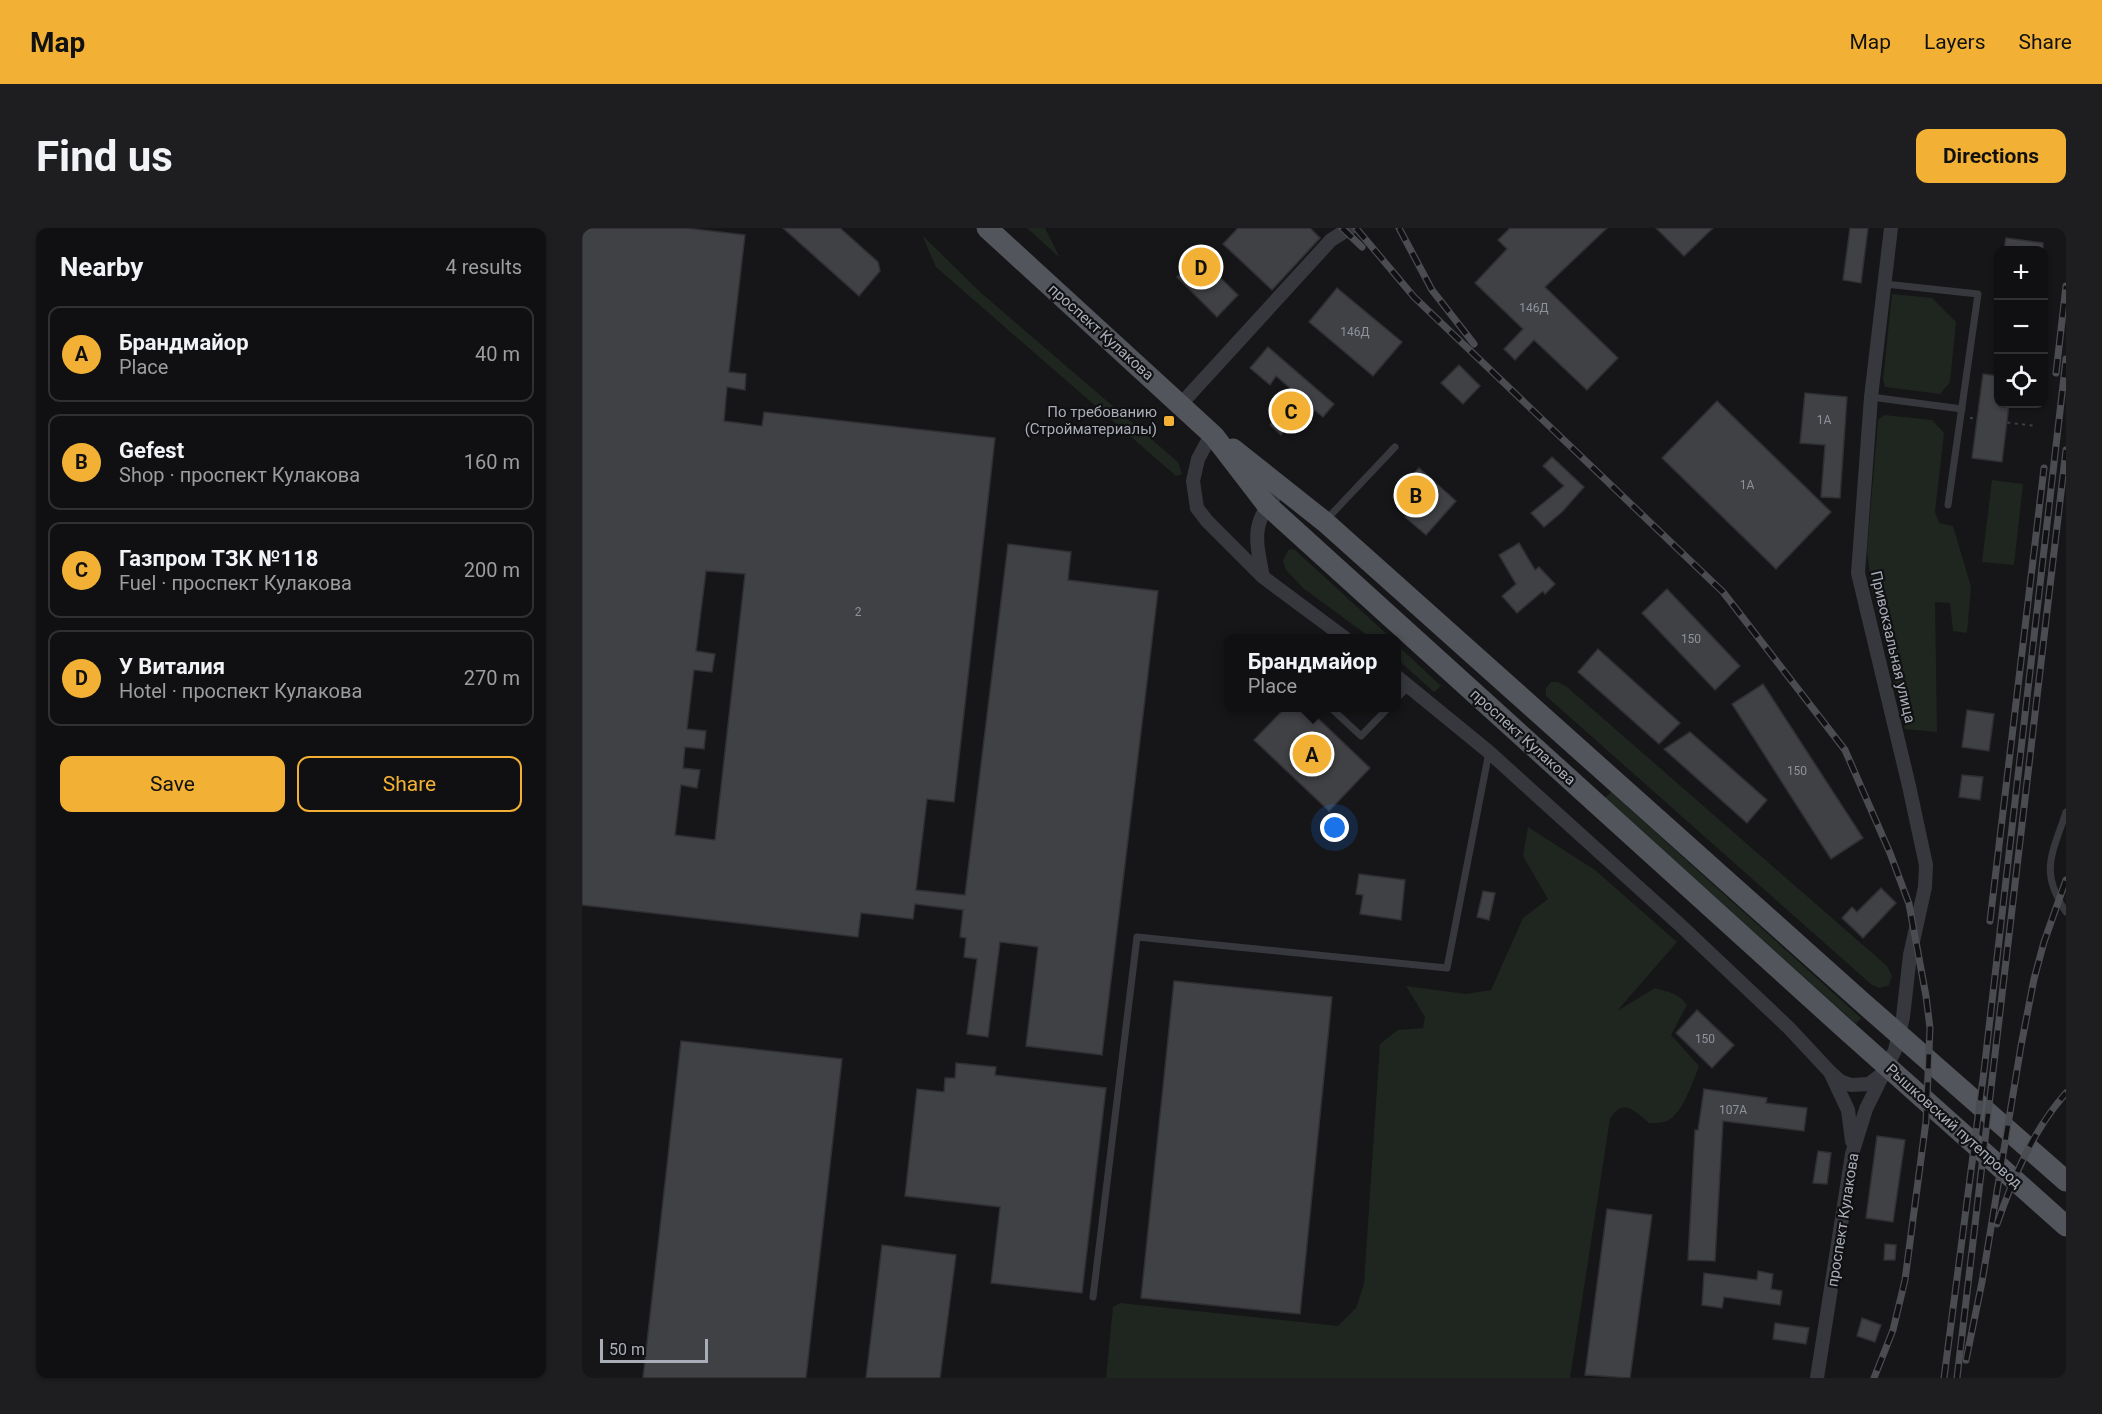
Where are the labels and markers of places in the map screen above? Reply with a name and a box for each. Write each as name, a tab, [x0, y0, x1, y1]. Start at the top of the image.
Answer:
pin: D	[1182, 244, 1220, 290]
pin: C	[1272, 388, 1310, 434]
place label: По требованию (Стройматериалы)	[1025, 403, 1157, 438]
marker: По требованию (Стройматериалы)	[1162, 414, 1176, 428]
pin: B	[1396, 472, 1436, 518]
pin: A	[1292, 732, 1332, 776]

